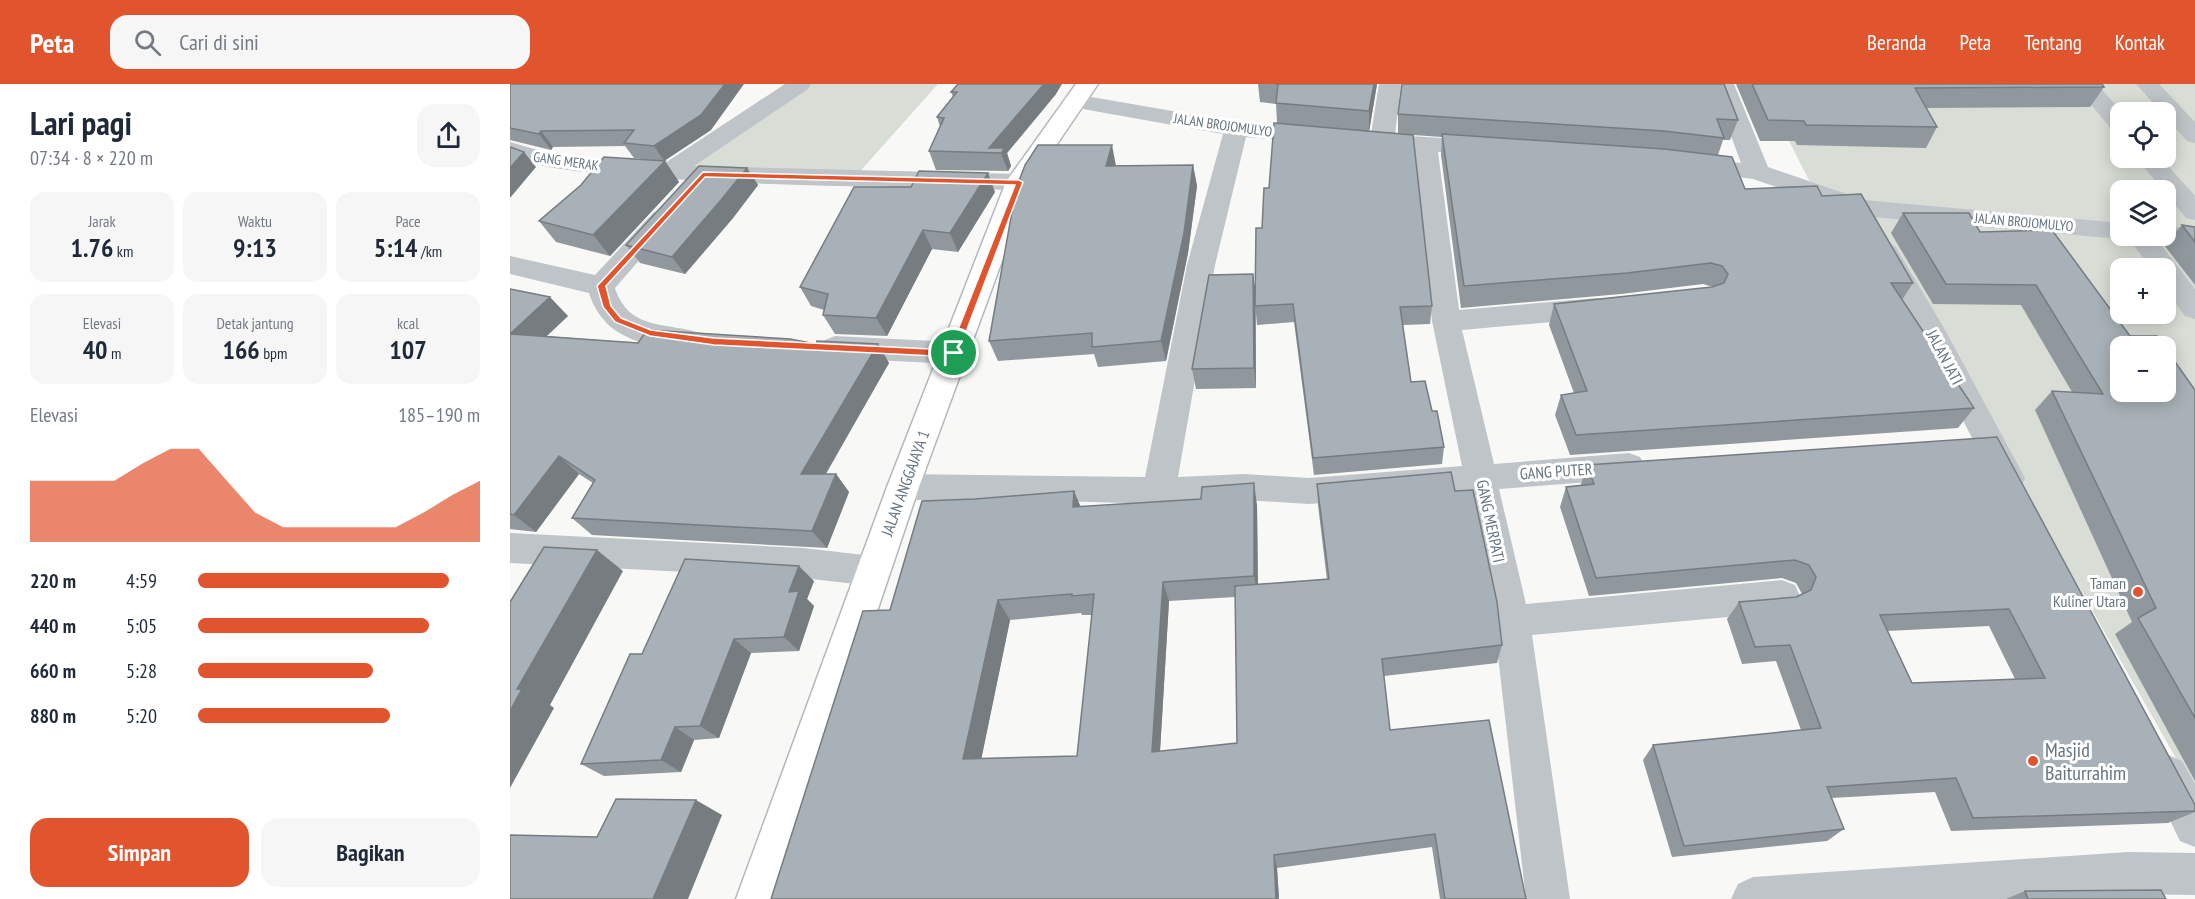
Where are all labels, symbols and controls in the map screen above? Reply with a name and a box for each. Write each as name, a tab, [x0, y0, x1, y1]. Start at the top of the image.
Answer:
search box	[110, 15, 530, 69]
text: Peta	[30, 24, 74, 61]
icon: search	[131, 26, 164, 59]
text: Cari di sini	[179, 28, 259, 56]
text: Beranda	[1867, 29, 1927, 56]
text: Peta	[1960, 29, 1991, 56]
text: Tentang	[2024, 29, 2082, 56]
text: Kontak	[2115, 29, 2165, 56]
text: Lari pagi	[30, 101, 132, 144]
map controls	[2110, 102, 2176, 402]
button: locate	[2110, 102, 2176, 168]
button: share	[417, 104, 480, 167]
street label: JALAN BROJOMULYO	[1172, 109, 1274, 141]
text: 07:34 · 8 × 220 m	[30, 145, 153, 171]
street label: GANG MERAK	[532, 148, 600, 175]
button: layers	[2110, 180, 2176, 246]
street label: JALAN BROJOMULYO	[1973, 209, 2074, 235]
text: Jarak	[88, 211, 116, 231]
text: Waktu	[238, 211, 272, 231]
text: Pace	[395, 211, 421, 231]
text: 1.76	[71, 231, 113, 264]
text: 9:13	[233, 231, 277, 264]
text: 5:14	[374, 231, 418, 264]
text: km	[113, 241, 133, 261]
text: /km	[418, 241, 442, 261]
button: +	[2110, 258, 2176, 324]
text: Elevasi	[83, 313, 121, 333]
text: Detak jantung	[216, 313, 294, 333]
text: kcal	[397, 313, 419, 333]
street label: JALAN JATI	[1922, 325, 1968, 388]
pin	[928, 327, 979, 378]
text: 40	[83, 333, 108, 366]
text: 166	[222, 333, 260, 366]
text: 107	[389, 333, 427, 366]
icon: arrive	[937, 336, 970, 369]
button: −	[2110, 336, 2176, 402]
text: m	[108, 343, 121, 363]
text: bpm	[260, 343, 288, 363]
text: Elevasi	[30, 402, 78, 428]
text: 185–190 m	[398, 402, 480, 428]
street label: JALAN ANGGAJAYA 1	[876, 427, 933, 540]
street label: GANG PUTER	[1519, 458, 1593, 484]
street label: GANG MERPATI	[1472, 478, 1510, 564]
text: 220 m	[30, 568, 76, 594]
text: 4:59	[126, 568, 157, 594]
place label: Taman Kuliner Utara	[2053, 573, 2126, 611]
marker: Taman Kuliner Utara	[2131, 585, 2145, 599]
text: 440 m	[30, 613, 76, 639]
text: 5:05	[126, 613, 157, 639]
text: 660 m	[30, 658, 76, 684]
text: 5:28	[126, 658, 157, 684]
text: 880 m	[30, 703, 76, 729]
text: 5:20	[126, 703, 157, 729]
place label: Masjid Baiturrahim	[2045, 737, 2126, 786]
marker: Masjid Baiturrahim	[2026, 754, 2040, 768]
button: Simpan	[30, 818, 249, 887]
button: Bagikan	[261, 818, 480, 887]

